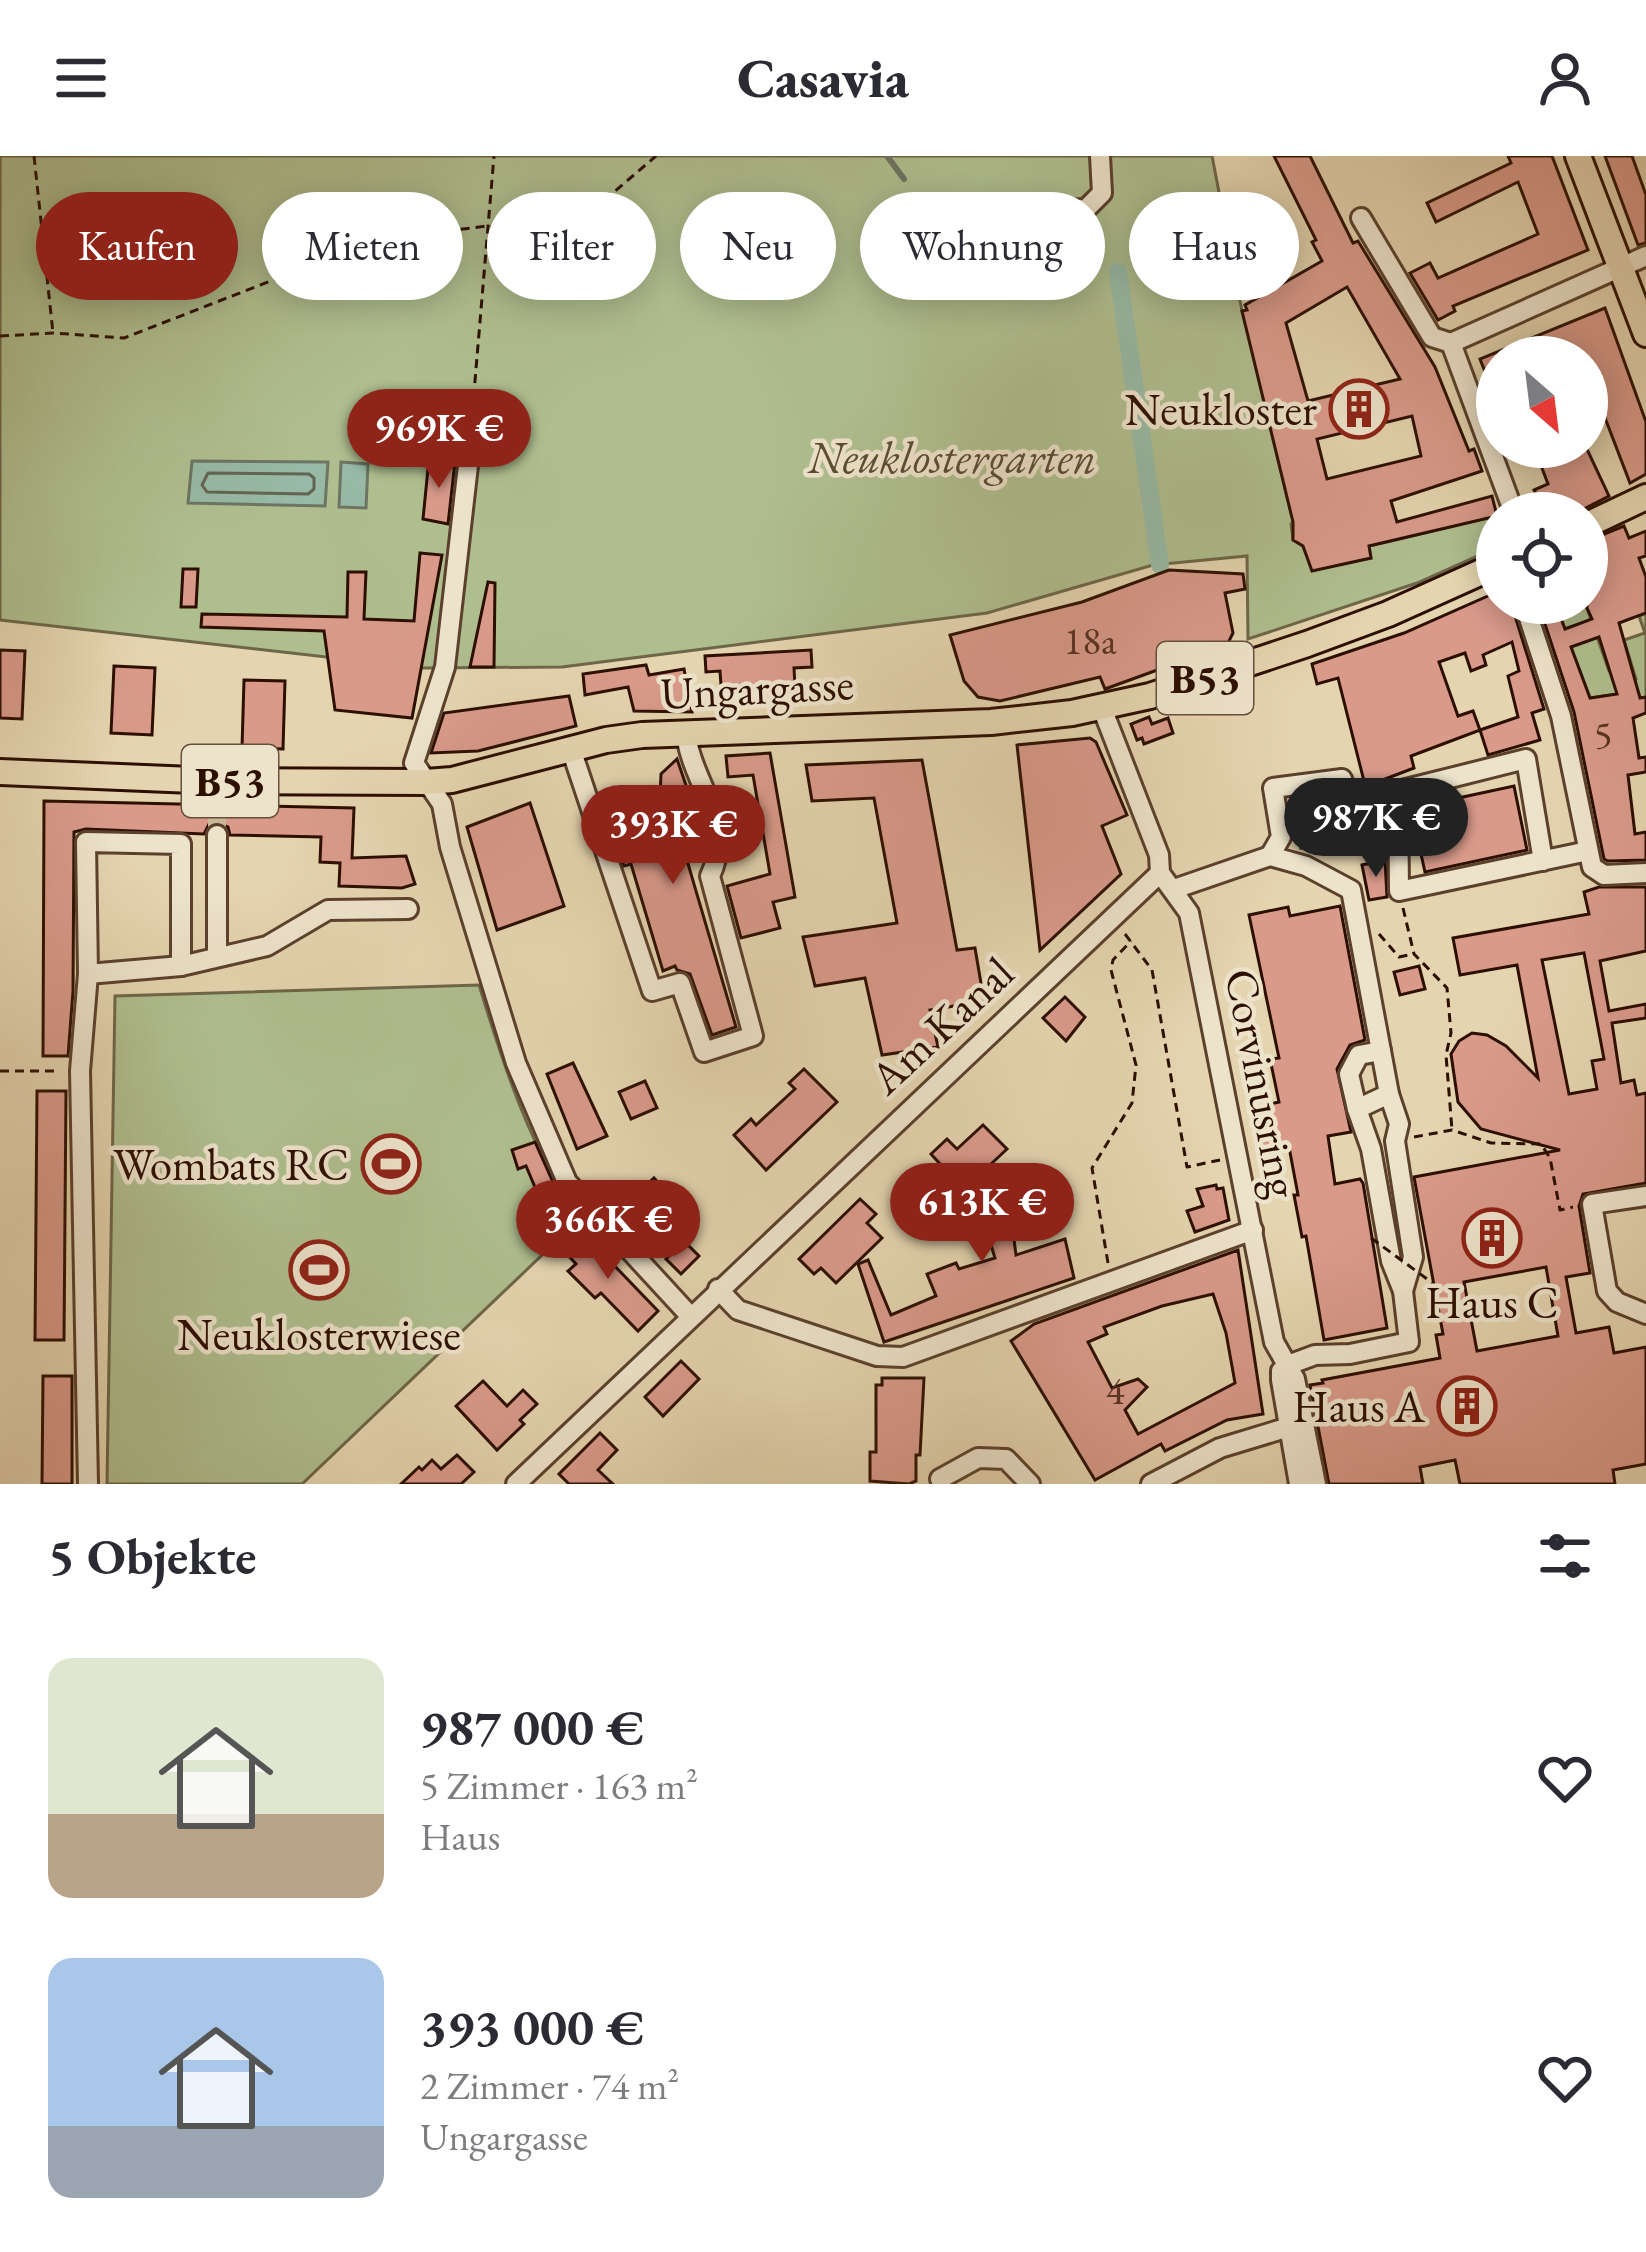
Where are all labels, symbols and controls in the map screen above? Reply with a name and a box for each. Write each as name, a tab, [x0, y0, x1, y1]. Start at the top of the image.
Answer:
text: Casavia	[737, 43, 909, 113]
icon: menu	[48, 45, 114, 111]
icon: person	[1532, 45, 1598, 111]
chip: Kaufen	[36, 192, 238, 300]
chip: Mieten	[262, 192, 463, 300]
chip: Filter	[487, 192, 656, 300]
chip: Neu	[680, 192, 836, 300]
chip: Wohnung	[860, 192, 1105, 300]
chip: Haus	[1129, 192, 1299, 300]
north arrow	[1476, 336, 1608, 468]
map controls	[1476, 336, 1608, 624]
building icon: Neukloster	[1328, 378, 1390, 440]
place label: Neukloster	[1125, 380, 1317, 438]
pin: 969K €	[341, 389, 537, 491]
text: 969K €	[374, 402, 504, 453]
park label: Neuklostergarten	[807, 428, 1096, 486]
button: locate	[1476, 492, 1608, 624]
house number: 18a	[1063, 615, 1117, 666]
road number: B53	[1157, 642, 1253, 714]
street label: Ungargasse	[659, 654, 855, 722]
house number: 5	[1594, 709, 1612, 760]
road number: B53	[182, 745, 278, 817]
pin: 987K €	[1278, 778, 1474, 880]
pin: 393K €	[575, 785, 771, 887]
text: 987K €	[1311, 791, 1441, 842]
text: 393K €	[608, 798, 738, 849]
street label: Am Kanal	[856, 944, 1025, 1107]
street label: Corvinusring	[1212, 964, 1314, 1203]
sports icon: Wombats RC	[360, 1133, 422, 1195]
place label: Wombats RC	[113, 1135, 349, 1193]
pin: 613K €	[884, 1163, 1080, 1265]
text: 613K €	[917, 1176, 1047, 1227]
pin: 366K €	[510, 1180, 706, 1282]
text: 366K €	[543, 1193, 673, 1244]
building icon: Haus C	[1461, 1207, 1523, 1269]
sports icon: Neuklosterwiese	[288, 1239, 350, 1301]
place label: Haus C	[1425, 1273, 1559, 1331]
place label: Neuklosterwiese	[177, 1305, 461, 1363]
house number: 4	[1106, 1365, 1125, 1416]
building icon: Haus A	[1436, 1375, 1498, 1437]
place label: Haus A	[1292, 1377, 1426, 1435]
text: 5 Objekte	[48, 1523, 257, 1589]
icon: filters	[1532, 1523, 1598, 1589]
text: 987 000 €	[420, 1694, 644, 1760]
icon: home	[144, 1706, 288, 1850]
icon: heart	[1532, 1745, 1598, 1811]
text: 5 Zimmer · 163 m²	[420, 1760, 698, 1811]
text: Haus	[420, 1811, 500, 1862]
text: 393 000 €	[420, 1994, 644, 2060]
icon: home	[144, 2006, 288, 2150]
icon: heart	[1532, 2045, 1598, 2111]
text: 2 Zimmer · 74 m²	[420, 2060, 679, 2111]
text: Ungargasse	[420, 2111, 588, 2162]

